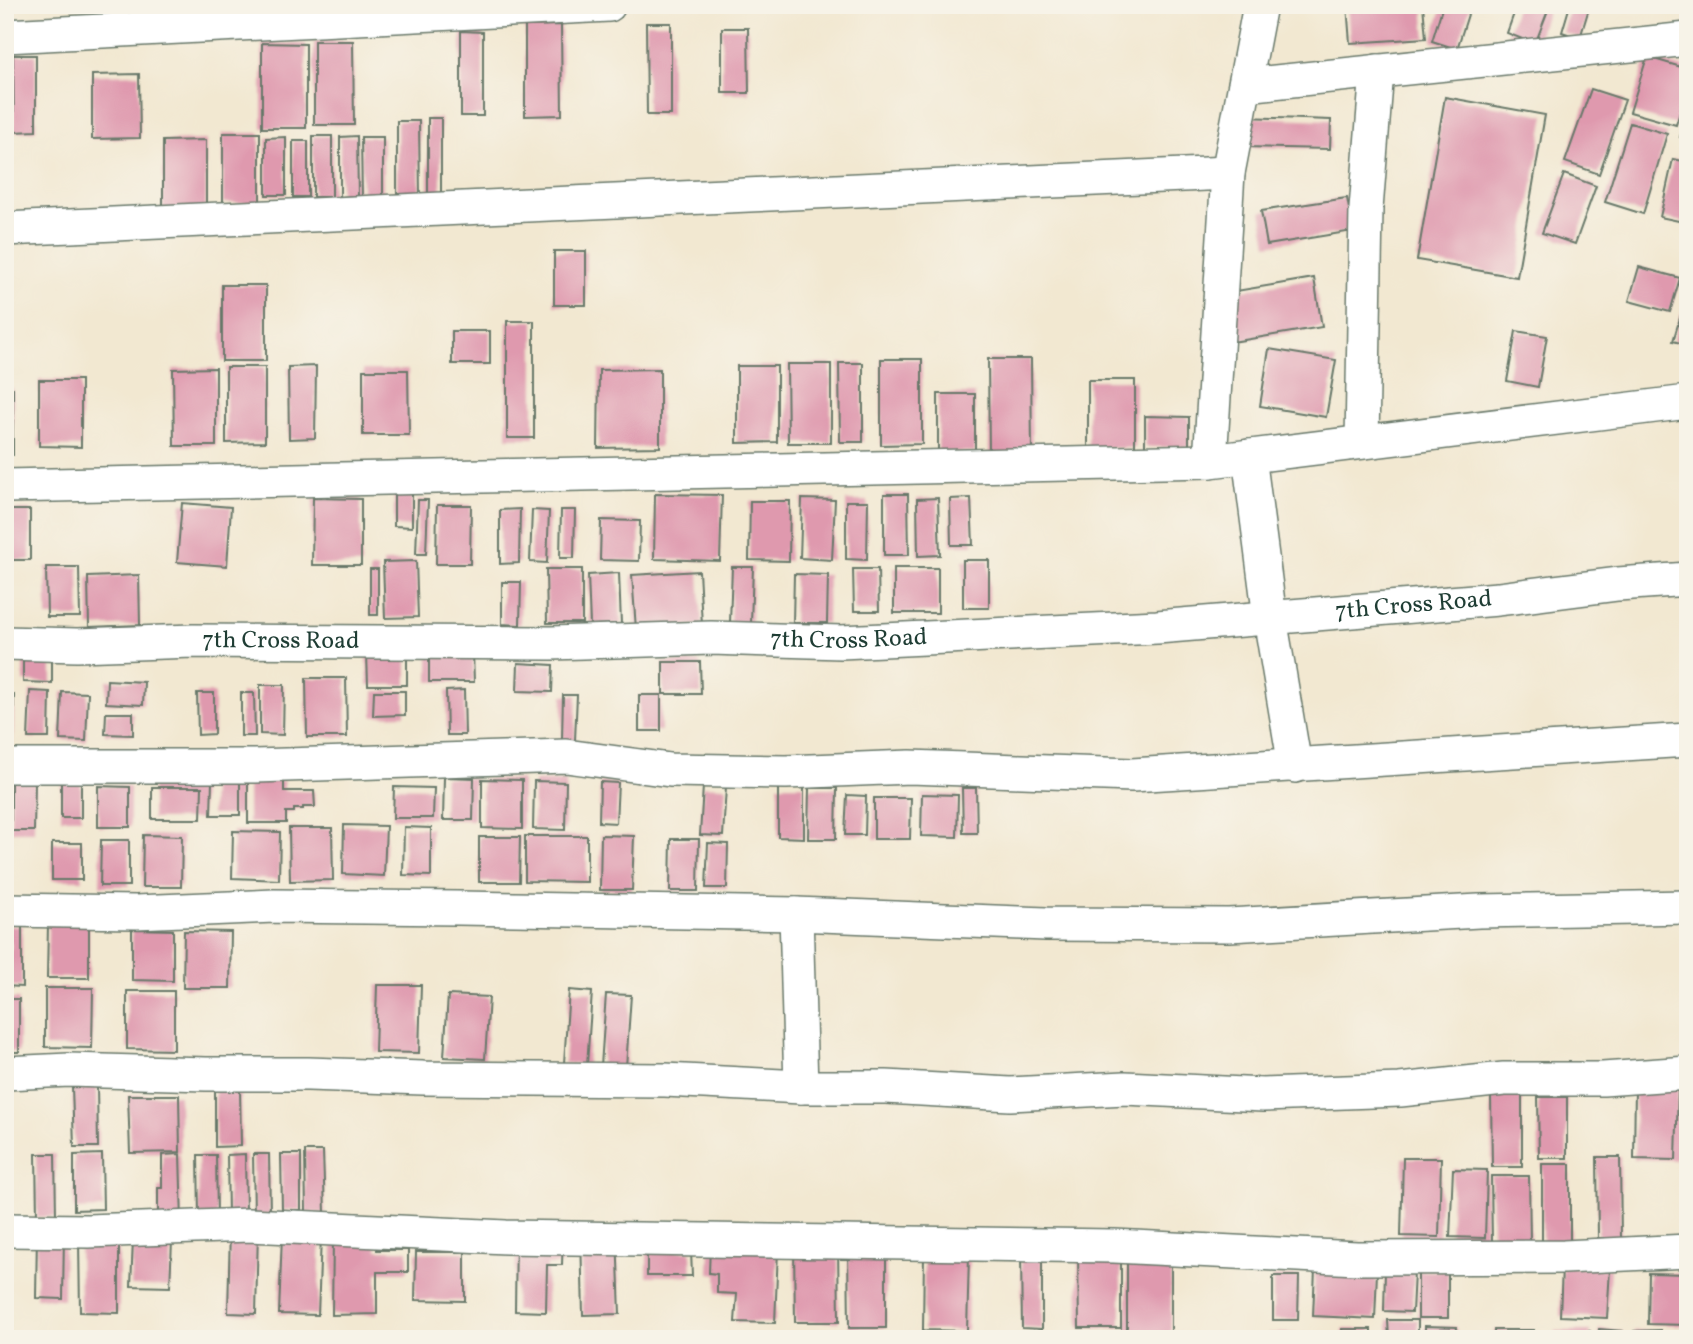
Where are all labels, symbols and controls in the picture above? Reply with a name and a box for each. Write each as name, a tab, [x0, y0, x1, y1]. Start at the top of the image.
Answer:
street label: 7th Cross Road	[1334, 583, 1493, 629]
street label: 7th Cross Road	[770, 621, 928, 659]
street label: 7th Cross Road	[202, 624, 360, 659]

